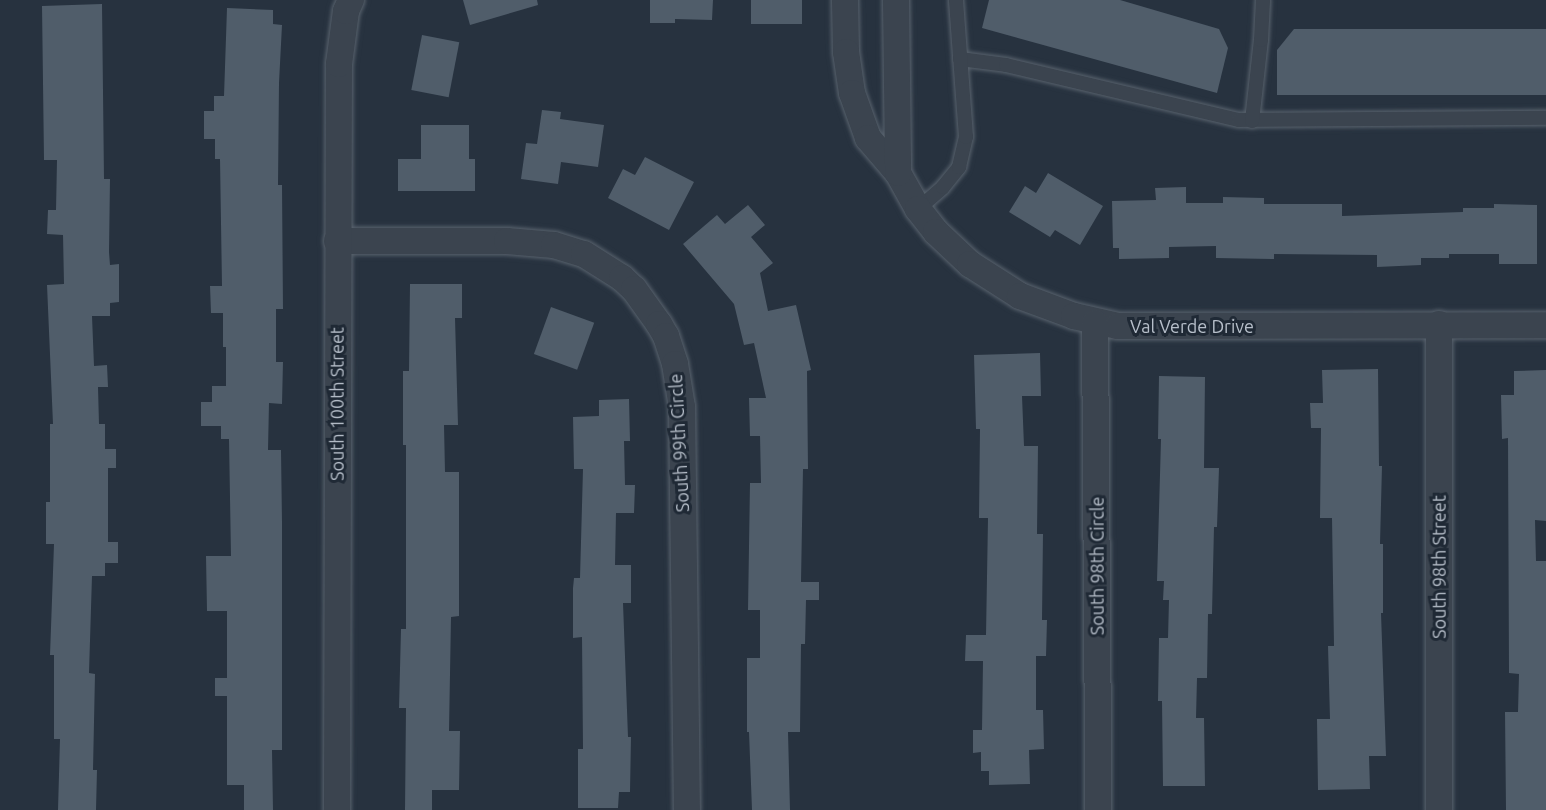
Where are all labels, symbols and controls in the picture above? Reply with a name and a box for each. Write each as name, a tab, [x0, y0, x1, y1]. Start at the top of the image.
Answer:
street label: Val Verde Drive	[1130, 315, 1254, 337]
street label: South 100th Street	[326, 327, 348, 481]
street label: South 99th Circle	[665, 373, 693, 513]
street label: South 98th Street	[1428, 495, 1450, 639]
street label: South 98th Circle	[1086, 497, 1108, 635]

